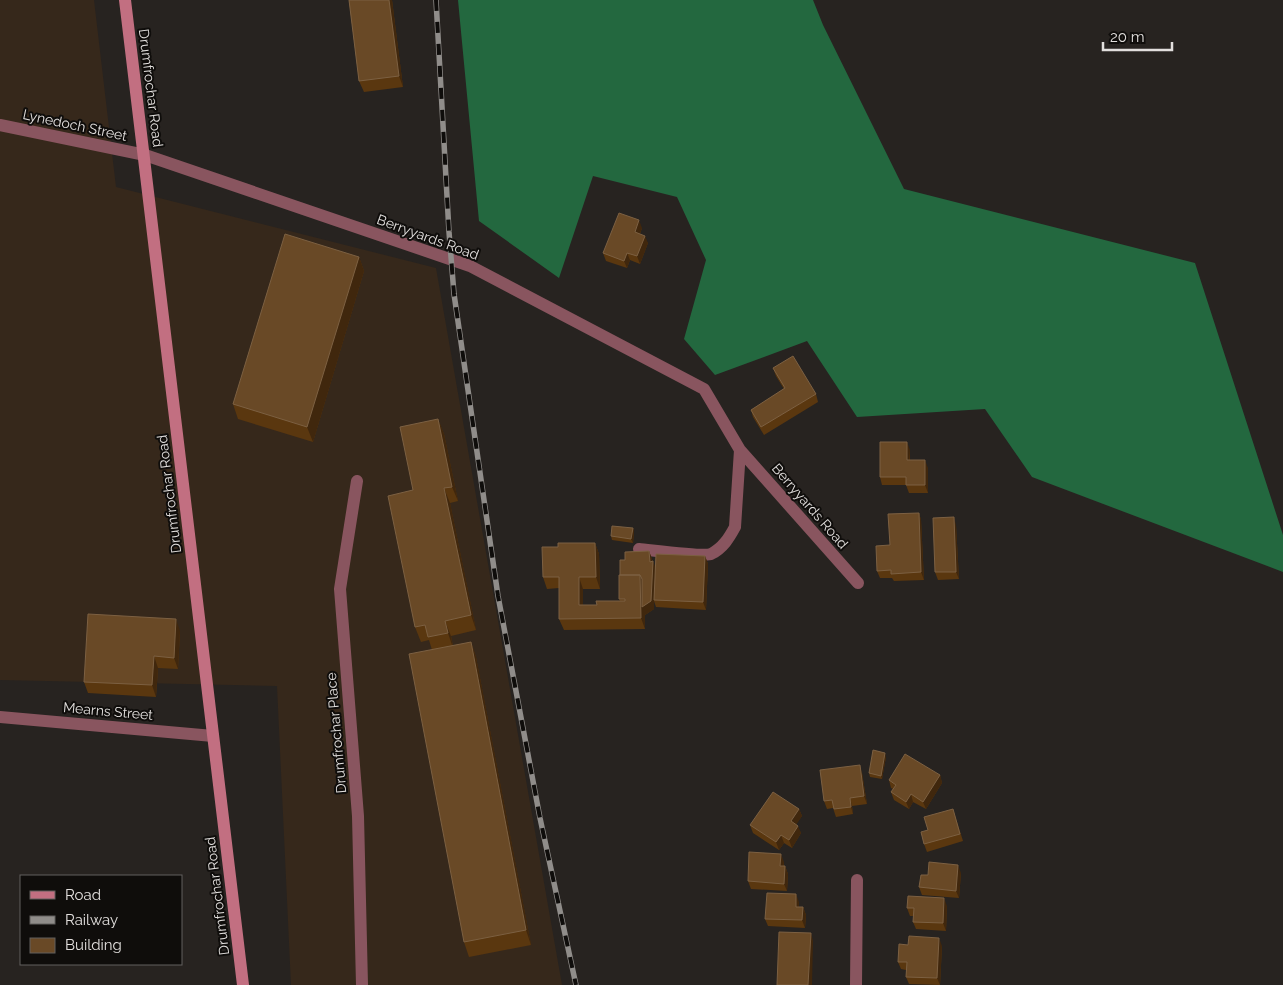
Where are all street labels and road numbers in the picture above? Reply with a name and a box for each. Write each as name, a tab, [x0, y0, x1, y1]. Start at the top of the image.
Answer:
street label: Drumfrochar Road	[136, 28, 166, 148]
street label: Lynedoch Street	[21, 106, 129, 144]
street label: Berryyards Road	[375, 211, 481, 263]
street label: Drumfrochar Road	[154, 434, 184, 554]
street label: Berryyards Road	[769, 460, 851, 552]
street label: Drumfrochar Place	[323, 672, 349, 794]
street label: Mearns Street	[62, 699, 154, 723]
street label: Drumfrochar Road	[202, 836, 232, 956]

